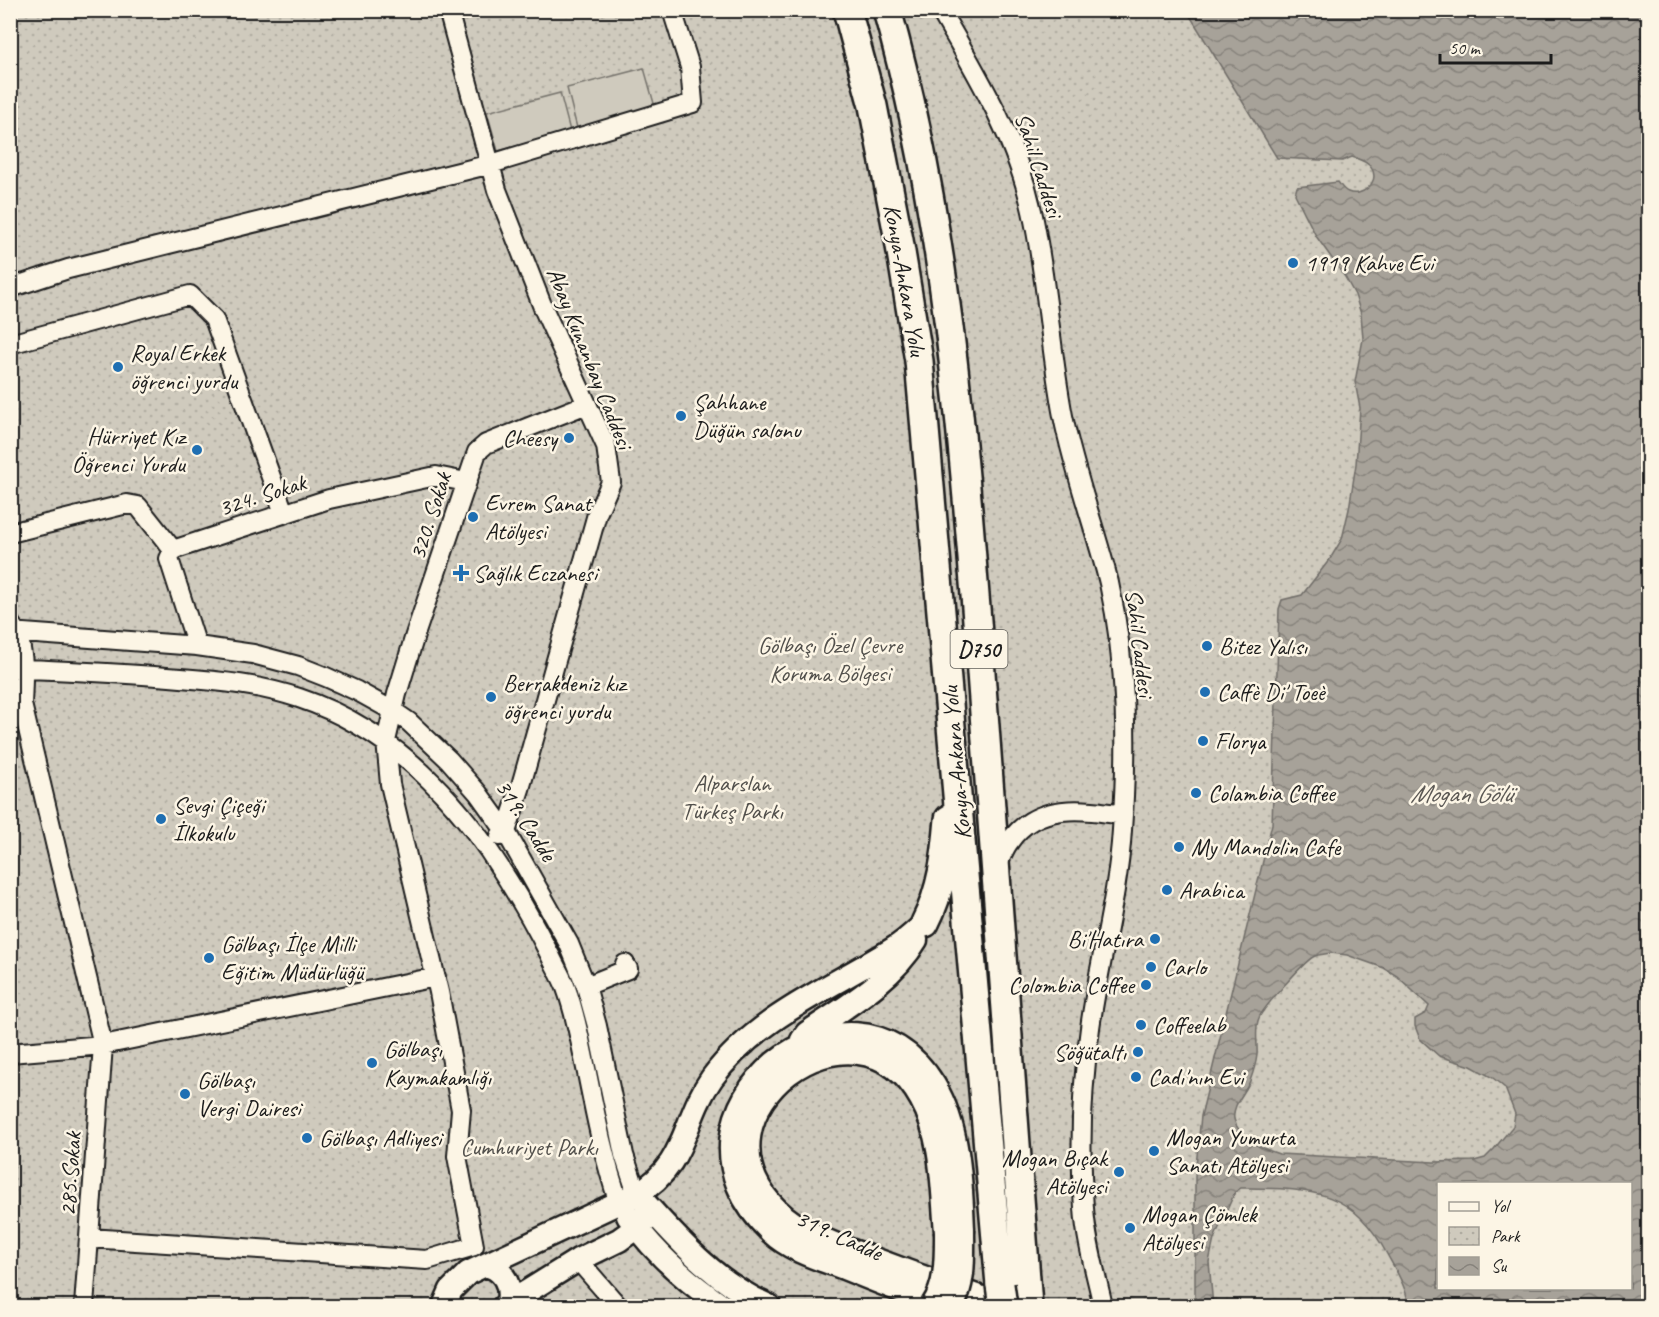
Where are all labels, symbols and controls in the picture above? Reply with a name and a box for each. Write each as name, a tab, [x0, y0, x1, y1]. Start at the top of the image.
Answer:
scale bar	[1440, 27, 1551, 65]
text: 50 m	[1449, 37, 1482, 59]
street label: Sahil Caddesi	[1008, 109, 1071, 223]
street label: Konya-Ankara Yolu	[877, 202, 933, 360]
place label: 1919 Kahve Evi	[1305, 248, 1437, 278]
marker: 1919 Kahve Evi	[1286, 256, 1300, 270]
street label: Abay Kunanbay Caddesi	[540, 263, 641, 456]
place label: Royal Erkek öğrenci yurdu	[130, 338, 240, 396]
marker: Royal Erkek öğrenci yurdu	[111, 360, 125, 374]
place label: Şahhane Düğün salonu	[693, 387, 803, 445]
marker: Şahhane Düğün salonu	[674, 409, 688, 423]
place label: Hürriyet Kız Öğrenci Yurdu	[72, 421, 187, 479]
place label: Cheesy	[503, 423, 559, 453]
marker: Cheesy	[562, 431, 576, 445]
marker: Hürriyet Kız Öğrenci Yurdu	[190, 443, 204, 457]
street label: 324. Sokak	[215, 466, 312, 523]
street label: 320. Sokak	[402, 466, 459, 563]
place label: Evrem Sanat Atölyesi	[485, 488, 593, 546]
marker: Evrem Sanat Atölyesi	[466, 510, 480, 524]
place label: Sağlık Eczanesi	[473, 558, 600, 588]
marker: Sağlık Eczanesi	[454, 566, 468, 580]
street label: Sahil Caddesi	[1119, 587, 1162, 701]
park label: Gölbaşı Özel Çevre Koruma Bölgesi	[758, 630, 904, 688]
road number: D750	[950, 630, 1008, 668]
place label: Bitez Yalısı	[1219, 631, 1309, 661]
marker: Bitez Yalısı	[1200, 639, 1214, 653]
place label: Berrakdeniz kız öğrenci yurdu	[503, 668, 628, 726]
place label: Caffè Di' Toeè	[1217, 677, 1327, 707]
street label: Konya-Ankara Yolu	[934, 683, 978, 841]
marker: Caffè Di' Toeè	[1198, 685, 1212, 699]
marker: Berrakdeniz kız öğrenci yurdu	[484, 690, 498, 704]
place label: Florya	[1215, 726, 1267, 756]
marker: Florya	[1196, 734, 1210, 748]
park label: Alparslan Türkeş Parkı	[681, 768, 784, 826]
street label: 319. Cadde	[489, 773, 565, 868]
water label: Mogan Gölü	[1410, 777, 1518, 810]
place label: Colambia Coffee	[1208, 778, 1337, 808]
marker: Colambia Coffee	[1189, 786, 1203, 800]
place label: Sevgi Çiçeği İlkokulu	[173, 790, 267, 848]
marker: Sevgi Çiçeği İlkokulu	[154, 812, 168, 826]
place label: My Mandolin Cafe	[1191, 832, 1342, 862]
marker: My Mandolin Cafe	[1172, 840, 1186, 854]
place label: Arabica	[1179, 875, 1246, 905]
marker: Arabica	[1160, 883, 1174, 897]
place label: Bi'Hatıra	[1068, 924, 1144, 954]
place label: Gölbaşı İlçe Milli Eğitim Müdürlüğü	[221, 929, 366, 987]
marker: Bi'Hatıra	[1148, 932, 1162, 946]
marker: Gölbaşı İlçe Milli Eğitim Müdürlüğü	[202, 951, 216, 965]
place label: Carlo	[1163, 952, 1209, 982]
marker: Carlo	[1144, 960, 1158, 974]
place label: Colombia Coffee	[1008, 970, 1136, 1000]
marker: Colombia Coffee	[1139, 978, 1153, 992]
place label: Coffeelab	[1153, 1010, 1227, 1040]
marker: Coffeelab	[1134, 1018, 1148, 1032]
place label: Gölbaşı Kaymakamlığı	[384, 1034, 493, 1092]
place label: Söğütaltı	[1054, 1037, 1127, 1067]
marker: Söğütaltı	[1131, 1045, 1145, 1059]
marker: Gölbaşı Kaymakamlığı	[365, 1056, 379, 1070]
place label: Cadı'nın Evi	[1148, 1062, 1246, 1092]
place label: Gölbaşı Vergi Dairesi	[197, 1065, 304, 1123]
marker: Cadı'nın Evi	[1129, 1070, 1143, 1084]
marker: Gölbaşı Vergi Dairesi	[178, 1087, 192, 1101]
place label: Mogan Yumurta Sanatı Atölyesi	[1166, 1122, 1296, 1180]
place label: Gölbaşı Adliyesi	[319, 1123, 445, 1153]
street label: 285.Sokak	[52, 1129, 88, 1217]
marker: Gölbaşı Adliyesi	[300, 1131, 314, 1145]
park label: Cumhuriyet Parkı	[460, 1132, 599, 1162]
place label: Mogan Bıçak Atölyesi	[1002, 1143, 1110, 1201]
marker: Mogan Yumurta Sanatı Atölyesi	[1147, 1144, 1161, 1158]
marker: Mogan Bıçak Atölyesi	[1112, 1165, 1126, 1179]
legend	[1437, 1182, 1632, 1290]
text: Yol	[1491, 1195, 1511, 1217]
place label: Mogan Çömlek Atölyesi	[1142, 1199, 1259, 1257]
street label: 319. Cadde	[791, 1203, 889, 1268]
marker: Mogan Çömlek Atölyesi	[1123, 1221, 1137, 1235]
text: Park	[1491, 1225, 1521, 1247]
text: Su	[1491, 1255, 1507, 1277]

